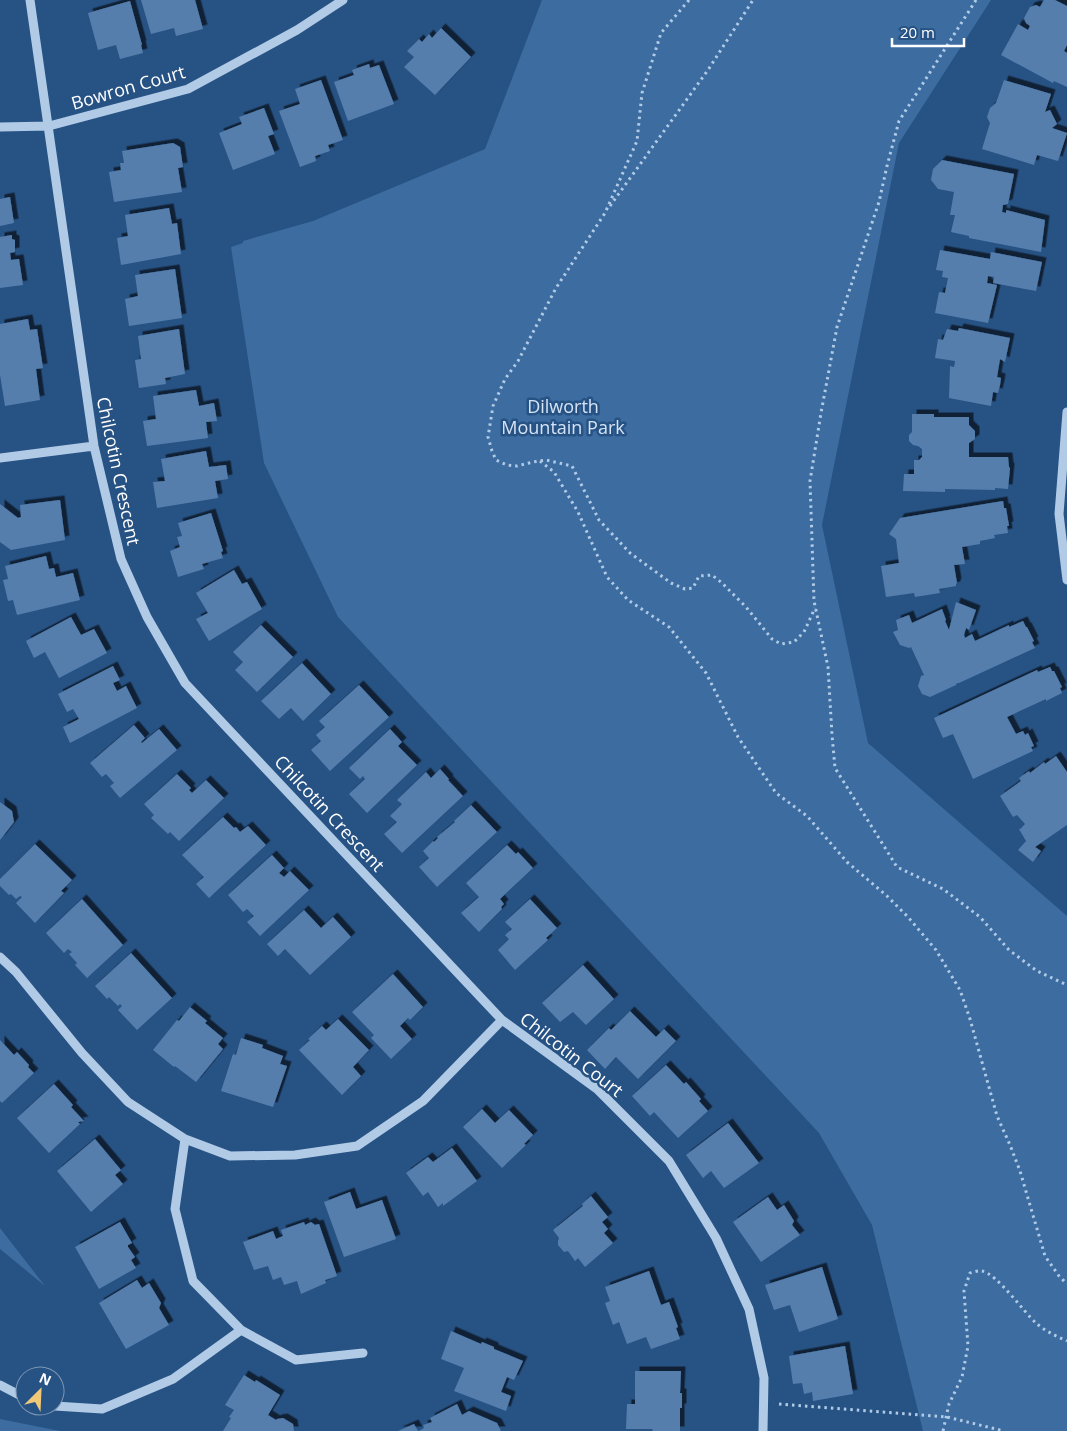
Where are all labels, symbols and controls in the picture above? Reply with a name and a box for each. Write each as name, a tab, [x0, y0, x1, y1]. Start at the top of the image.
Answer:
scale bar	[892, 15, 964, 47]
text: 20 m	[900, 22, 935, 42]
street label: Bowron Court	[68, 59, 188, 115]
park label: Dilworth Mountain Park	[501, 394, 625, 439]
street label: Chilcotin Crescent	[92, 395, 146, 547]
street label: Chilcotin Crescent	[270, 750, 390, 876]
street label: Chilcotin Court	[516, 1006, 628, 1102]
north arrow	[15, 1366, 65, 1416]
text: N	[36, 1368, 55, 1390]

